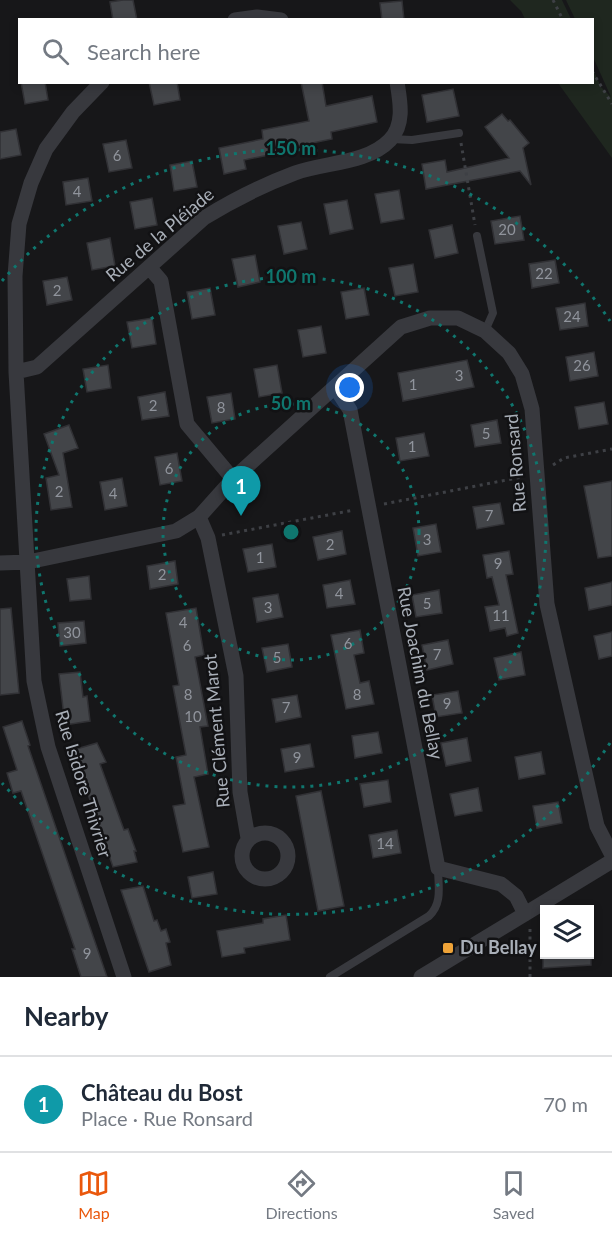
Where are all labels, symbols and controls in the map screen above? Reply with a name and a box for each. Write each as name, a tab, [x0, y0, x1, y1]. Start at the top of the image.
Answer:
search box	[18, 18, 594, 84]
icon: search	[39, 35, 72, 68]
text: Search here	[87, 38, 200, 65]
text: 150 m	[266, 137, 316, 159]
house number: 6	[113, 146, 122, 164]
house number: 4	[73, 182, 82, 200]
street label: Rue de la Pléiade	[101, 183, 218, 286]
house number: 20	[498, 220, 516, 238]
house number: 22	[535, 264, 553, 282]
text: 100 m	[266, 265, 316, 287]
house number: 2	[53, 281, 61, 299]
house number: 24	[563, 307, 581, 325]
house number: 26	[573, 356, 591, 374]
house number: 3	[455, 366, 463, 384]
your location	[335, 373, 364, 402]
house number: 1	[409, 375, 417, 393]
text: 50 m	[271, 392, 311, 414]
house number: 2	[149, 396, 157, 414]
house number: 8	[217, 398, 225, 416]
street label: Rue Ronsard	[500, 413, 530, 513]
house number: 5	[482, 424, 490, 442]
house number: 1	[408, 437, 416, 455]
house number: 6	[165, 459, 174, 477]
pin: 1	[222, 466, 260, 516]
house number: 2	[55, 482, 63, 500]
house number: 4	[109, 484, 118, 502]
house number: 7	[485, 506, 494, 524]
centre of rings	[281, 522, 301, 542]
house number: 3	[423, 530, 431, 548]
house number: 2	[326, 535, 334, 553]
house number: 1	[256, 548, 264, 566]
house number: 9	[494, 554, 502, 572]
house number: 2	[158, 565, 166, 583]
house number: 4	[335, 584, 344, 602]
street label: Rue Joachim du Bellay	[393, 585, 449, 762]
house number: 5	[423, 594, 431, 612]
house number: 3	[264, 598, 272, 616]
house number: 11	[492, 606, 510, 624]
house number: 4	[179, 613, 188, 631]
house number: 30	[63, 623, 81, 641]
house number: 6	[344, 634, 353, 652]
house number: 6	[183, 636, 192, 654]
house number: 7	[433, 645, 442, 663]
house number: 5	[273, 648, 281, 666]
street label: Rue Clément Marot	[198, 653, 234, 809]
house number: 8	[184, 685, 192, 703]
house number: 8	[353, 685, 361, 703]
house number: 9	[443, 694, 451, 712]
house number: 7	[282, 698, 291, 716]
street label: Rue Isidore Thivrier	[51, 707, 117, 861]
house number: 10	[184, 707, 202, 725]
house number: 9	[293, 748, 301, 766]
house number: 14	[376, 834, 394, 852]
map controls	[540, 905, 594, 959]
button: layers	[540, 905, 594, 959]
place label: Du Bellay	[460, 936, 537, 958]
marker: Du Bellay	[441, 941, 455, 955]
house number: 9	[83, 944, 91, 962]
text: Nearby	[24, 1000, 109, 1032]
text: Château du Bost	[81, 1079, 243, 1106]
text: 1	[38, 1092, 49, 1116]
text: 70 m	[543, 1092, 588, 1116]
text: Place · Rue Ronsard	[81, 1106, 253, 1130]
tab: Map	[77, 1167, 110, 1222]
tab: Directions	[265, 1167, 338, 1222]
tab: Saved	[493, 1167, 534, 1222]

